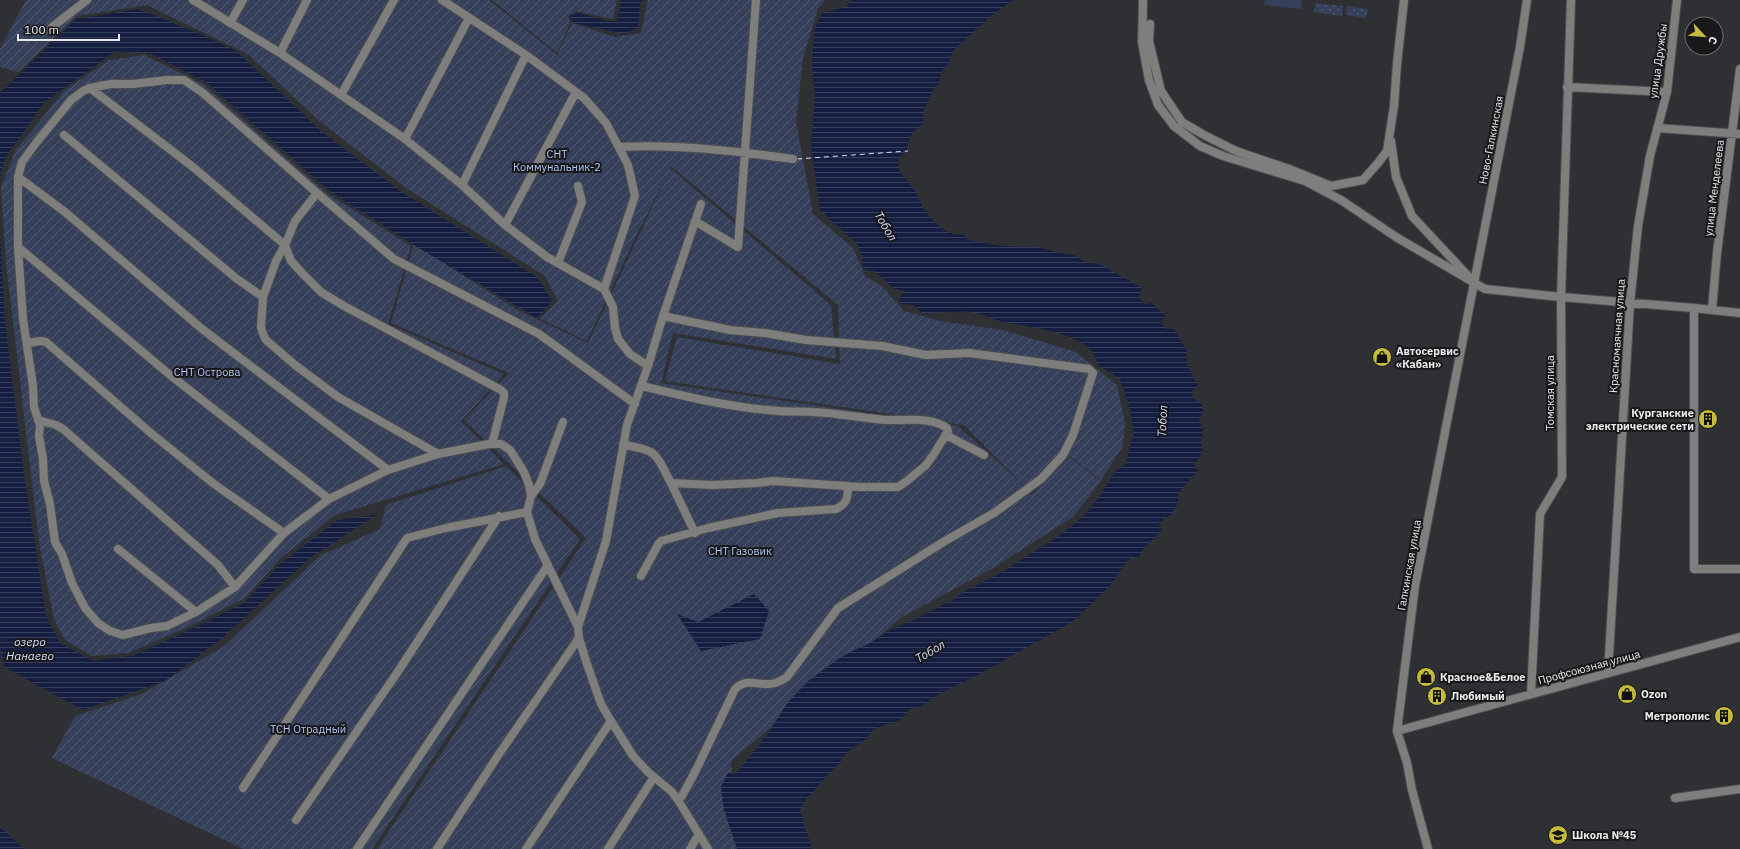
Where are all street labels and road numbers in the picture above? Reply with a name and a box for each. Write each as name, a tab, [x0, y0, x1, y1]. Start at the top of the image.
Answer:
street label: улица Дружбы	[1646, 23, 1670, 99]
street label: Ново-Галкинская	[1476, 95, 1506, 185]
street label: улица Менделеева	[1701, 139, 1727, 237]
street label: Красномаячная улица	[1606, 278, 1628, 394]
street label: Томская улица	[1543, 355, 1557, 431]
street label: Галкинская улица	[1394, 518, 1424, 612]
street label: Профсоюзная улица	[1536, 647, 1642, 687]

